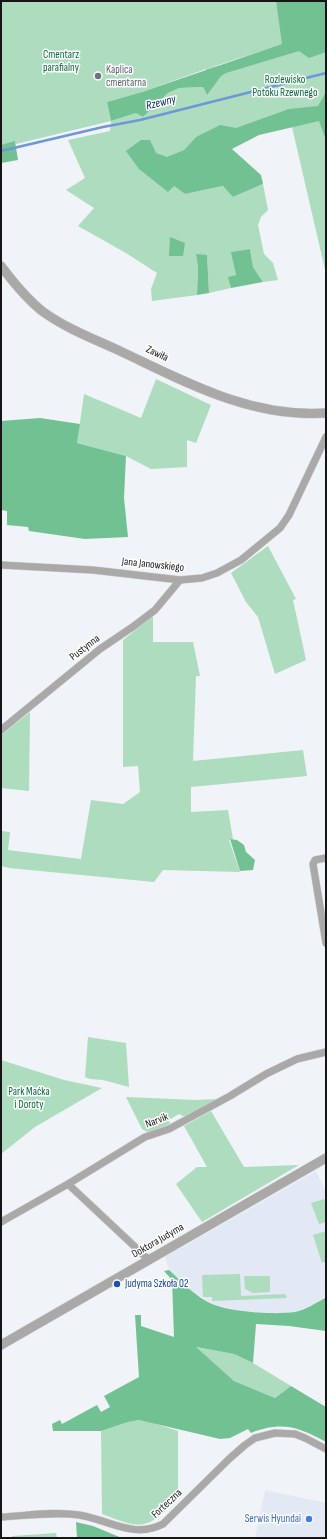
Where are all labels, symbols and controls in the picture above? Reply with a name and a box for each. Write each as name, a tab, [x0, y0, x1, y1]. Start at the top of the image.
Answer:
park label: Cmentarz parafialny	[43, 48, 79, 74]
place label: Kaplica cmentarna	[106, 63, 146, 89]
marker: Kaplica cmentarna	[93, 71, 103, 81]
park label: Rozlewisko Potoku Rzewnego	[252, 73, 318, 99]
water label: Rzewny	[145, 92, 177, 114]
street label: Zawiła	[144, 343, 170, 365]
street label: Jana Janowskiego	[121, 555, 185, 575]
street label: Pustynna	[67, 632, 103, 664]
park label: Park Maćka i Doroty	[8, 1085, 50, 1111]
street label: Narvik	[144, 1111, 170, 1131]
street label: Doktora Judyma	[130, 1221, 186, 1261]
place label: Judyma Szkoła 02	[125, 1277, 188, 1291]
marker: Judyma Szkoła 02	[112, 1279, 122, 1289]
street label: Forteczna	[149, 1487, 185, 1521]
place label: Serwis Hyundai	[245, 1512, 301, 1526]
marker: Serwis Hyundai	[304, 1514, 314, 1524]

